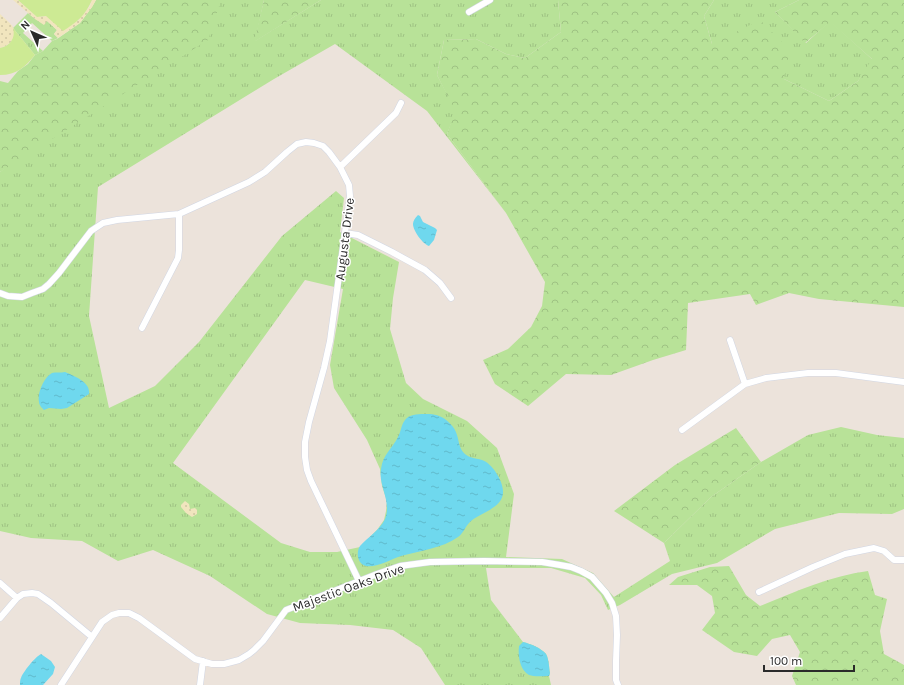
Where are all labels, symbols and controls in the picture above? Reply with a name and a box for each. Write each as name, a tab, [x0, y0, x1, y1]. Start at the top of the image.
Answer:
north arrow	[12, 12, 52, 52]
text: N	[18, 18, 33, 33]
street label: Augusta Drive	[332, 197, 357, 281]
street label: Majestic Oaks Drive	[290, 560, 406, 615]
scale bar	[764, 647, 854, 673]
text: 100 m	[770, 654, 802, 668]

